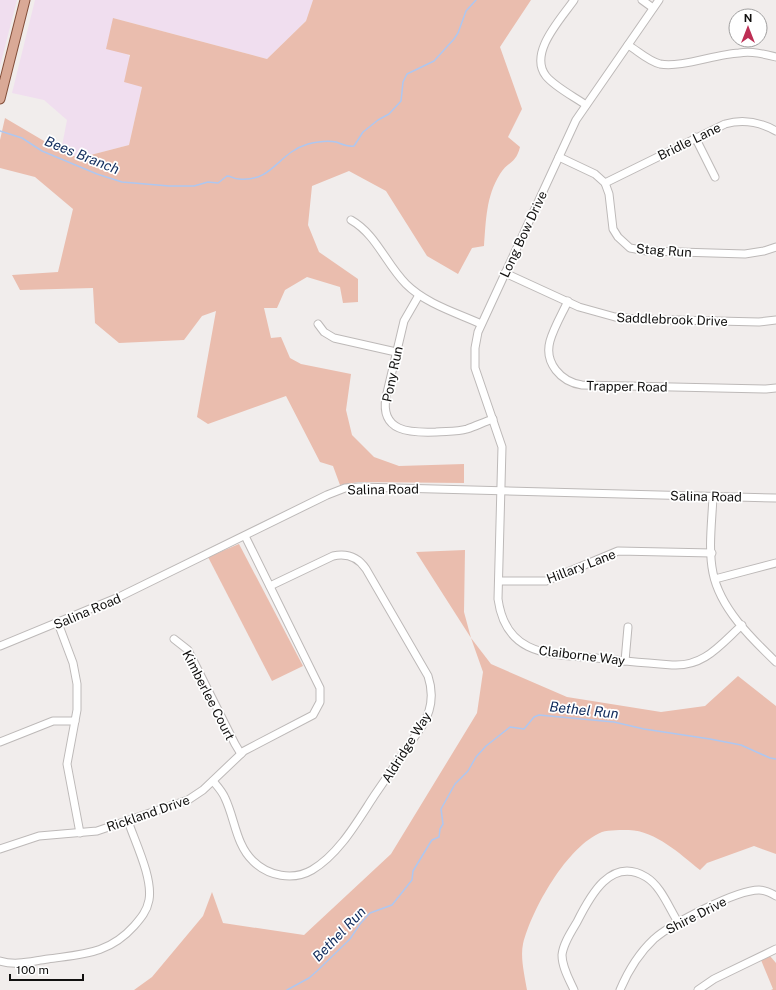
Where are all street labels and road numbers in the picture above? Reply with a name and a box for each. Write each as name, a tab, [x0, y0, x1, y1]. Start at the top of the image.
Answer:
street label: Bridle Lane	[655, 120, 723, 163]
street label: Long Bow Drive	[497, 189, 550, 280]
street label: Stag Run	[636, 241, 692, 260]
street label: Saddlebrook Drive	[616, 310, 728, 329]
street label: Pony Run	[379, 345, 406, 403]
street label: Trapper Road	[586, 378, 668, 395]
street label: Salina Road	[347, 481, 419, 498]
street label: Salina Road	[670, 488, 742, 505]
street label: Hillary Lane	[545, 546, 618, 587]
street label: Salina Road	[51, 591, 123, 632]
street label: Claiborne Way	[538, 643, 626, 668]
street label: Kimberlee Court	[179, 648, 238, 743]
street label: Aldridge Way	[379, 709, 434, 785]
street label: Rickland Drive	[105, 792, 192, 835]
street label: Shire Drive	[663, 894, 729, 937]

